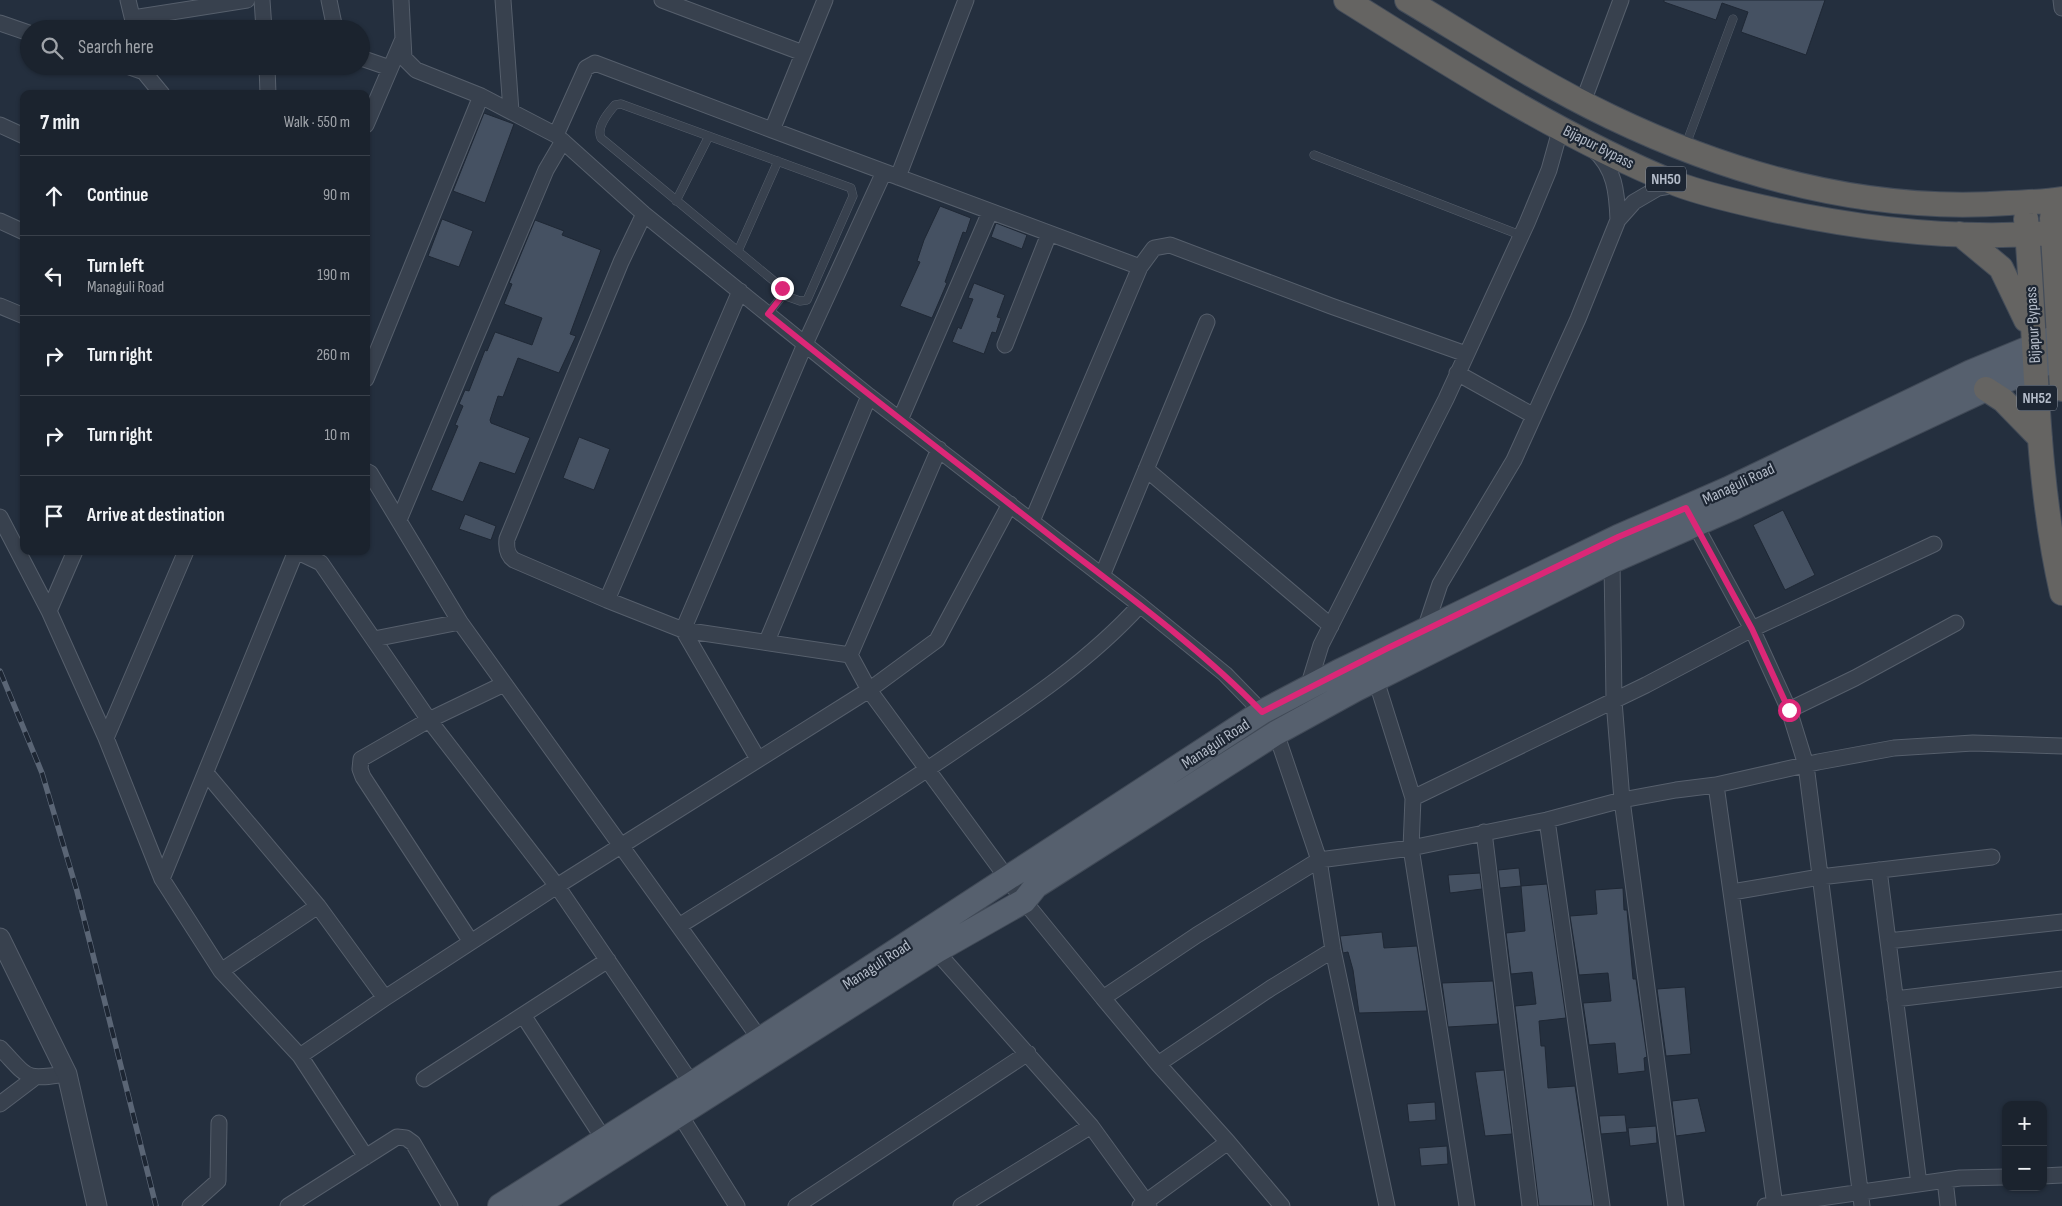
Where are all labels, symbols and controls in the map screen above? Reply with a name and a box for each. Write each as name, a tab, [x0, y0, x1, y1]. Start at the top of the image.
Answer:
search box	[20, 20, 370, 75]
icon: search	[38, 34, 66, 62]
text: Search here	[78, 36, 154, 59]
text: 7 min	[40, 110, 80, 135]
text: Walk · 550 m	[284, 113, 350, 132]
street label: Bijapur Bypass	[1560, 121, 1637, 173]
road number: NH50	[1646, 166, 1686, 192]
icon: ahead	[40, 182, 68, 210]
text: Continue	[87, 184, 148, 207]
text: 90 m	[323, 186, 350, 205]
text: Turn left	[87, 255, 144, 278]
icon: left	[40, 262, 68, 290]
text: 190 m	[317, 266, 350, 285]
route end	[771, 277, 794, 300]
text: Managuli Road	[87, 278, 164, 297]
street label: Bijapur Bypass	[2022, 286, 2045, 364]
icon: right	[40, 342, 68, 370]
text: Turn right	[87, 344, 152, 367]
text: 260 m	[316, 346, 350, 365]
road number: NH52	[2017, 386, 2057, 410]
icon: right	[40, 422, 68, 450]
text: Turn right	[87, 424, 152, 447]
text: 10 m	[324, 426, 350, 445]
street label: Managuli Road	[1700, 459, 1778, 509]
icon: arrive	[40, 502, 68, 530]
text: Arrive at destination	[87, 504, 225, 527]
route start	[1778, 699, 1801, 722]
street label: Managuli Road	[1178, 715, 1253, 773]
street label: Managuli Road	[839, 936, 914, 994]
map controls	[2002, 1101, 2047, 1191]
button: +	[2002, 1101, 2047, 1146]
button: −	[2002, 1146, 2047, 1191]

